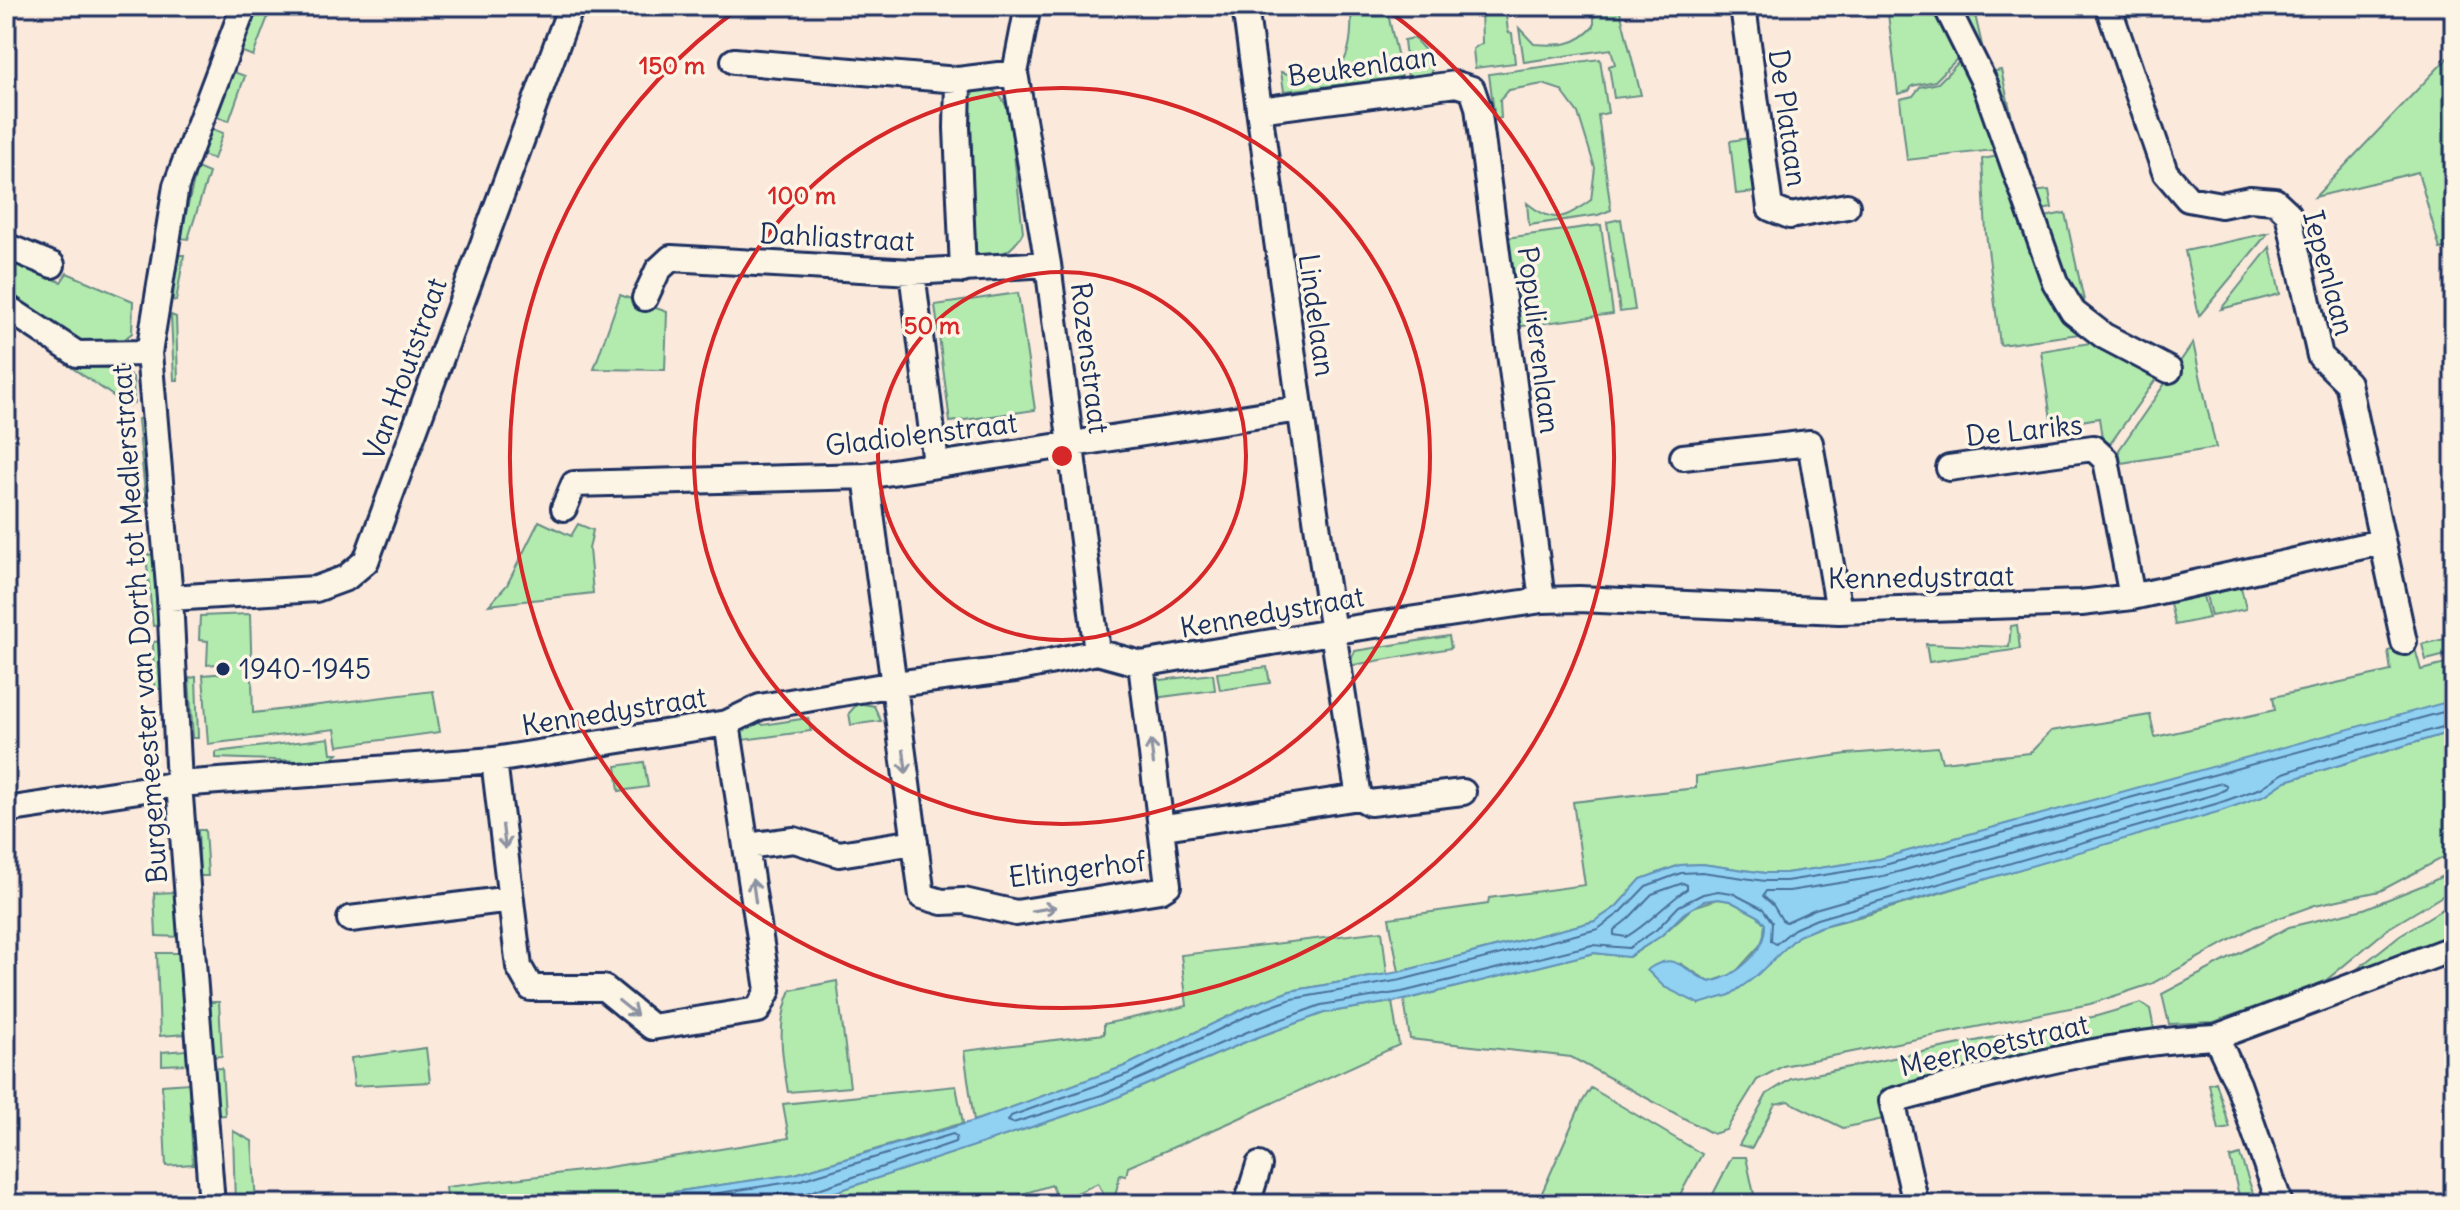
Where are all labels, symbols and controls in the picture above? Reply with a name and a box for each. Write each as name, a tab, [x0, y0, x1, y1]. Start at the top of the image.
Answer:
street label: Beukenlaan	[1285, 38, 1439, 94]
street label: De Plataan	[1761, 47, 1815, 189]
text: 150 m	[639, 50, 705, 80]
text: 100 m	[768, 180, 836, 210]
street label: Iepenlaan	[2295, 207, 2363, 339]
street label: Dahliastraat	[759, 215, 915, 259]
street label: Populierenlaan	[1510, 244, 1568, 436]
street label: Lindelaan	[1291, 251, 1343, 379]
street label: Van Houtstraat	[355, 273, 455, 465]
street label: Rozenstraat	[1063, 280, 1117, 436]
text: 50 m	[904, 310, 960, 340]
street label: Burgemeester van Dorth tot Medlerstraat	[103, 363, 175, 885]
street label: Gladiolenstraat	[823, 404, 1019, 464]
street label: De Lariks	[1964, 406, 2084, 454]
centre of rings	[1048, 442, 1076, 470]
street label: Kennedystraat	[1828, 557, 2014, 597]
street label: Kennedystraat	[1177, 578, 1367, 646]
place label: 1940-1945	[239, 651, 371, 687]
marker: 1940-1945	[214, 660, 232, 678]
street label: Kennedystraat	[519, 679, 709, 743]
one-way arrow	[1144, 740, 1159, 766]
one-way arrow	[898, 748, 913, 774]
one-way arrow	[496, 823, 511, 850]
street label: Eltingerhof	[1006, 843, 1148, 895]
one-way arrow	[746, 879, 761, 904]
one-way arrow	[1031, 900, 1056, 915]
one-way arrow	[618, 999, 638, 1017]
street label: Meerkoetstraat	[1896, 1006, 2092, 1084]

